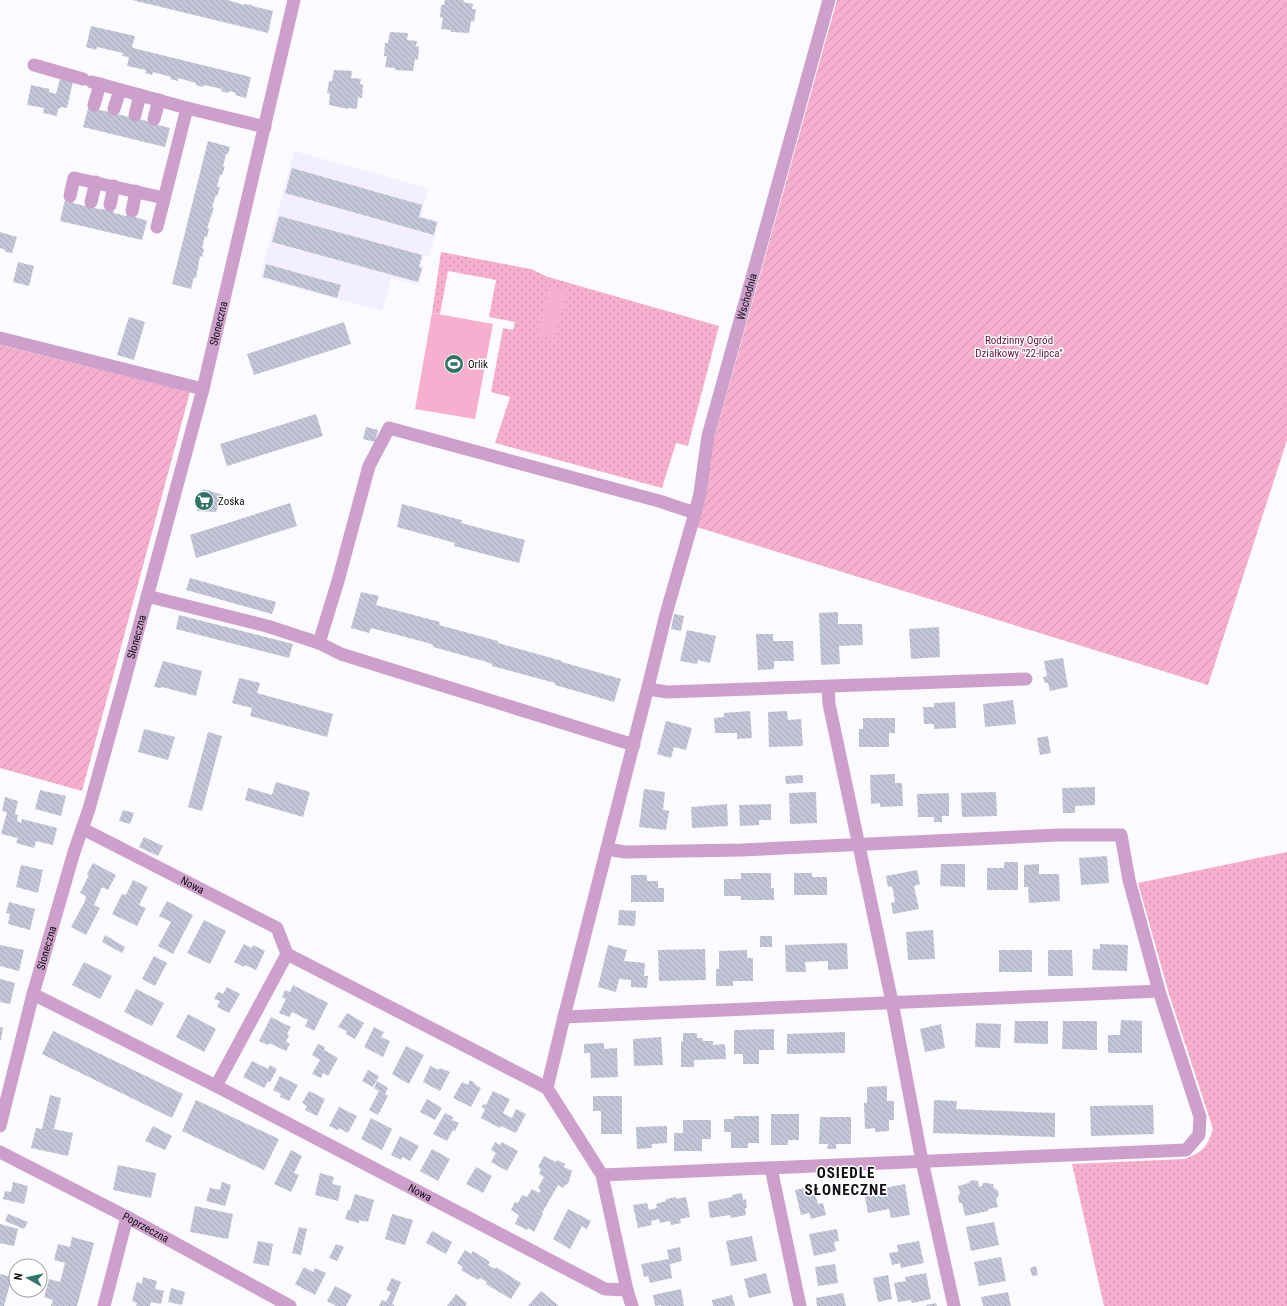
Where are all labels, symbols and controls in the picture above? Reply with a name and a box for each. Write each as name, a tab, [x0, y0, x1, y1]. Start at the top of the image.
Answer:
street label: Wschodnia	[734, 272, 760, 322]
street label: Słoneczna	[207, 300, 230, 347]
park label: Rodzinny Ogród Działkowy "22-lipca"	[975, 334, 1063, 360]
sports icon: Orlik	[443, 353, 465, 375]
place label: Orlik	[468, 358, 488, 371]
supermarket icon: Zośka	[193, 490, 215, 512]
place label: Zośka	[218, 495, 244, 508]
street label: Słoneczna	[125, 613, 149, 660]
street label: Nowa	[178, 874, 206, 897]
street label: Słoneczna	[34, 925, 59, 972]
district label: OSIEDLE SŁONECZNE	[804, 1164, 888, 1199]
street label: Nowa	[406, 1181, 434, 1204]
street label: Poprzeczna	[120, 1210, 171, 1246]
north arrow	[8, 1258, 48, 1298]
text: N	[12, 1272, 26, 1281]

